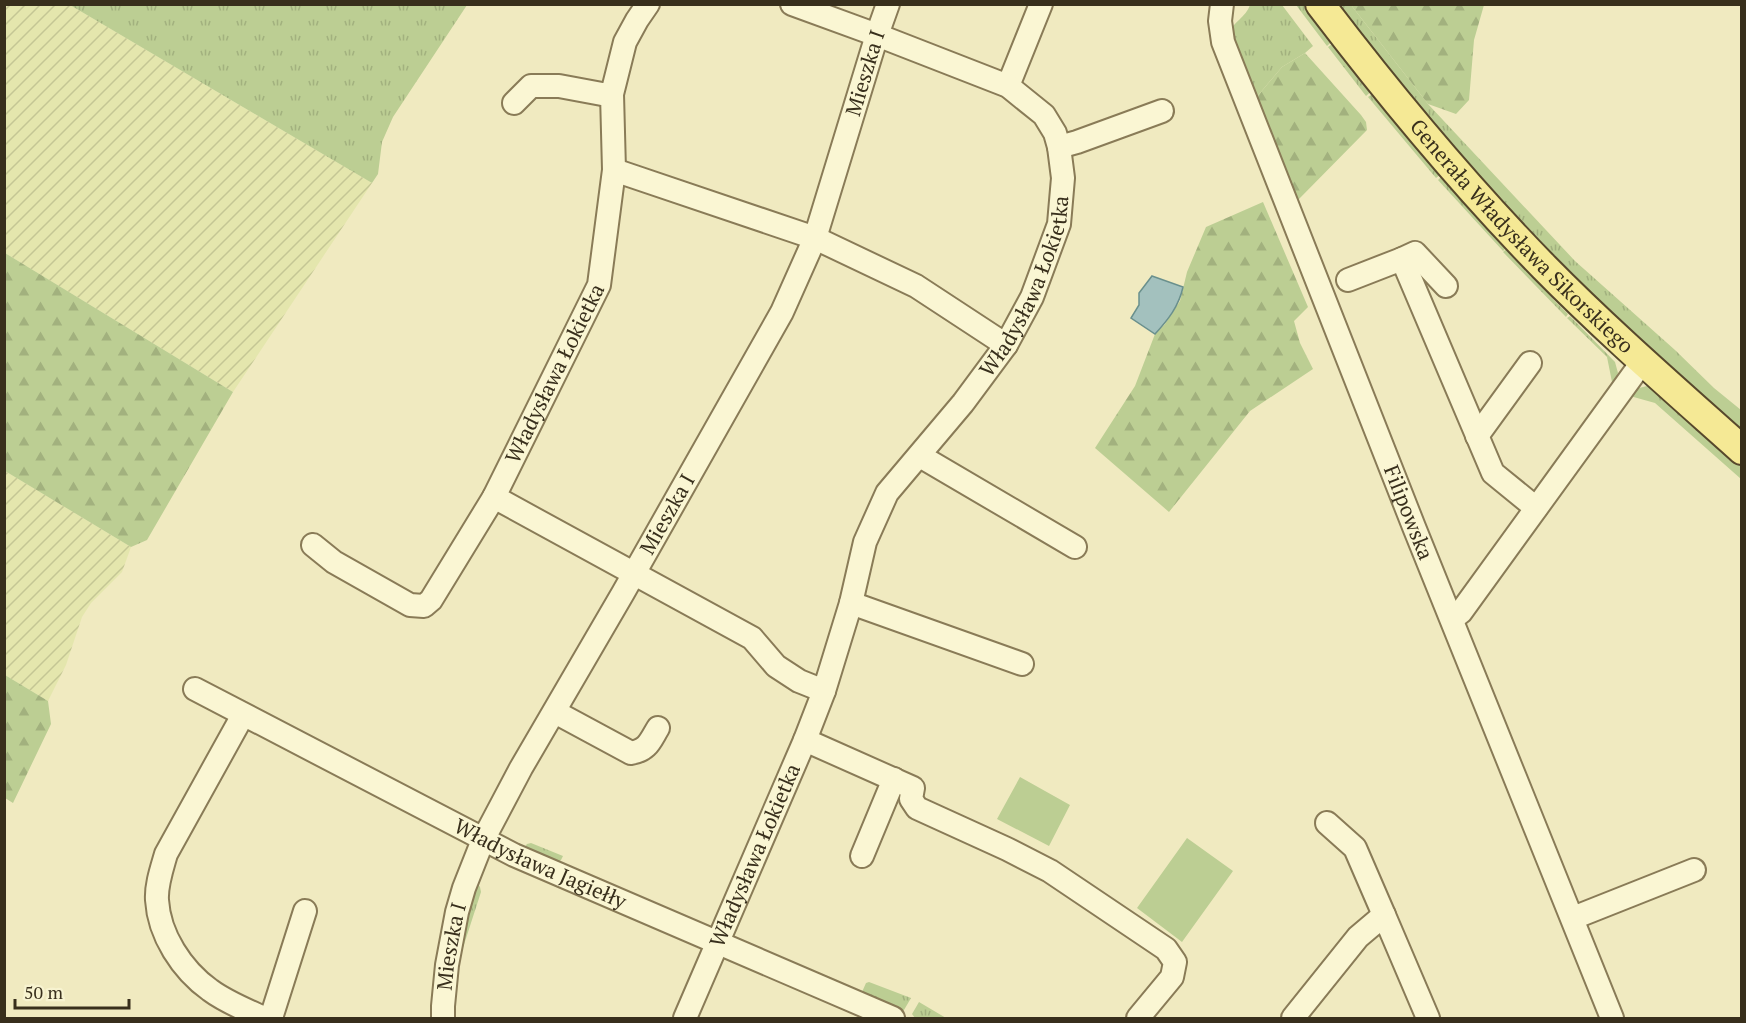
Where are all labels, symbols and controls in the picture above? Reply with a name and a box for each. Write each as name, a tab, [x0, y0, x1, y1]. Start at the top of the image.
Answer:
street label: Mieszka I	[838, 26, 891, 119]
street label: Generała Władysława Sikorskiego	[1404, 113, 1640, 359]
street label: Władysława Łokietka	[972, 194, 1074, 382]
street label: Władysława Łokietka	[498, 278, 611, 468]
street label: Filipowska	[1378, 461, 1441, 564]
street label: Mieszka I	[633, 469, 701, 559]
street label: Władysława Łokietka	[702, 759, 806, 951]
street label: Władysława Jagiełły	[449, 811, 631, 915]
street label: Mieszka I	[430, 899, 472, 992]
scale bar	[15, 972, 129, 1010]
text: 50 m	[24, 980, 64, 1004]

